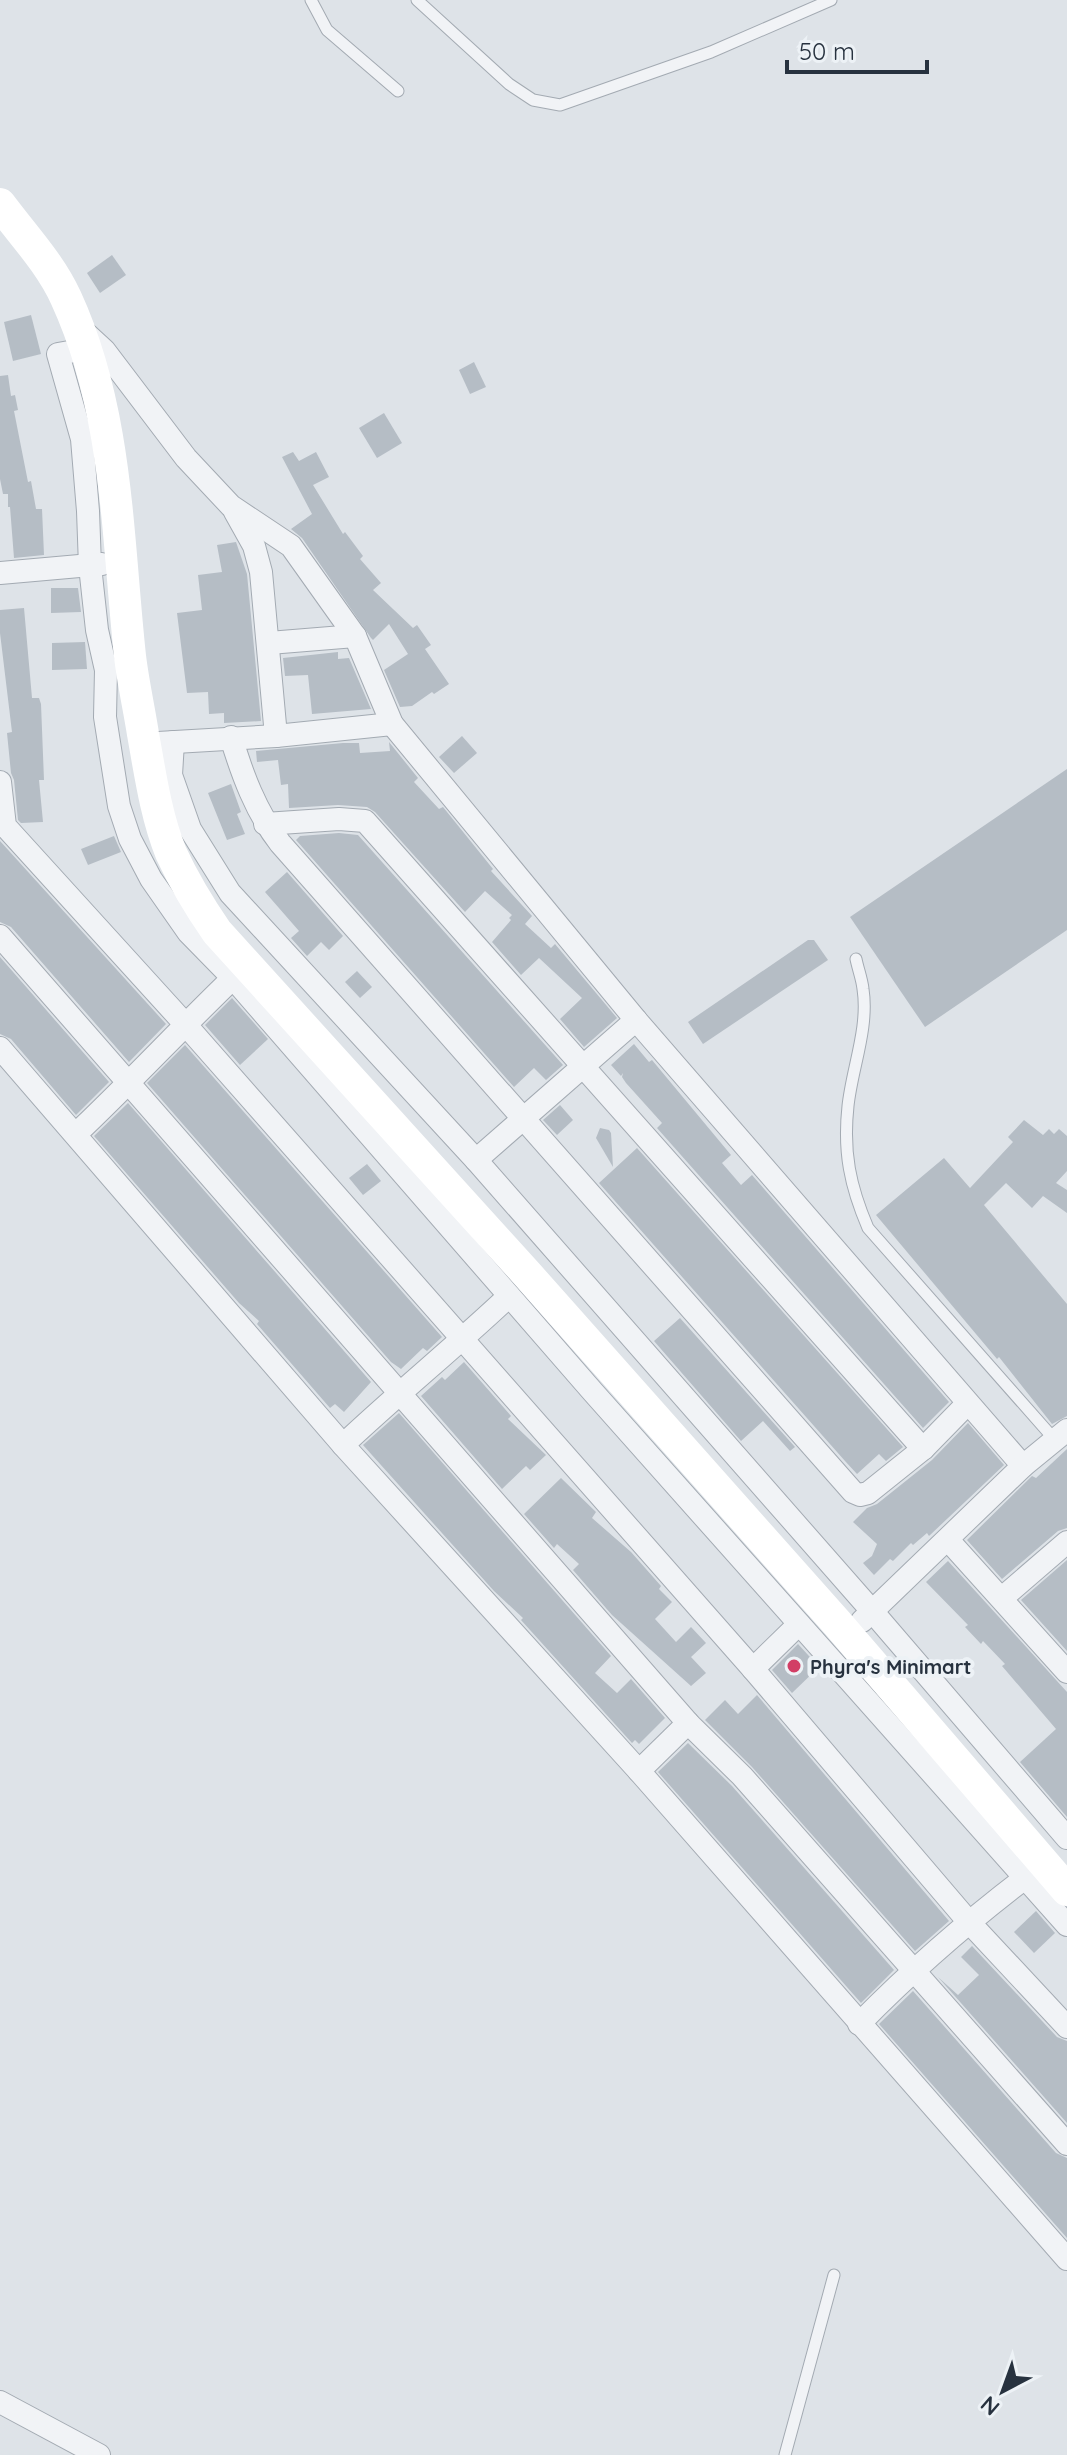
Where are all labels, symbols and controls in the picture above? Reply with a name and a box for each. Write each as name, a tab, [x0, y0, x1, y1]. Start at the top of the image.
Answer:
scale bar	[787, 24, 927, 74]
text: 50 m	[799, 36, 855, 66]
place label: Phyra's Minimart	[810, 1654, 972, 1679]
marker: Phyra's Minimart	[785, 1657, 803, 1675]
north arrow	[963, 2351, 1043, 2431]
text: N	[975, 2390, 1005, 2422]

